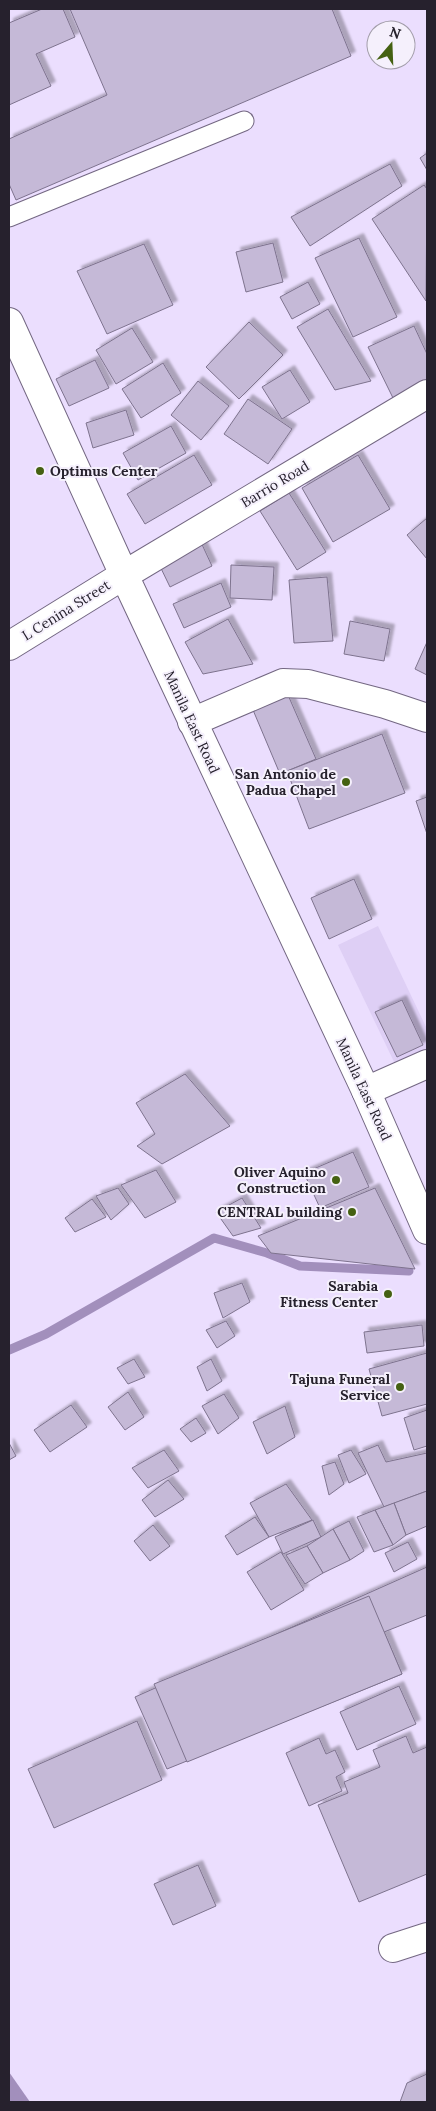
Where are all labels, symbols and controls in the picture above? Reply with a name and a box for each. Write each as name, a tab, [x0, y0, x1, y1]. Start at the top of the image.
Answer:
north arrow	[366, 20, 416, 70]
text: N	[387, 22, 403, 43]
street label: Barrio Road	[238, 457, 312, 511]
place label: Optimus Center	[50, 462, 158, 480]
marker: Optimus Center	[34, 465, 46, 477]
street label: L Cenina Street	[19, 575, 114, 644]
street label: Manila East Road	[160, 668, 224, 776]
place label: San Antonio de Padua Chapel	[235, 765, 337, 799]
marker: San Antonio de Padua Chapel	[340, 776, 352, 788]
street label: Manila East Road	[332, 1035, 396, 1143]
place label: Oliver Aquino Construction	[234, 1163, 326, 1197]
marker: Oliver Aquino Construction	[330, 1174, 342, 1186]
place label: CENTRAL building	[217, 1203, 343, 1221]
marker: CENTRAL building	[346, 1206, 358, 1218]
place label: Sarabia Fitness Center	[280, 1277, 379, 1311]
marker: Sarabia Fitness Center	[382, 1288, 394, 1300]
place label: Tajuna Funeral Service	[290, 1370, 391, 1404]
marker: Tajuna Funeral Service	[394, 1381, 406, 1393]

